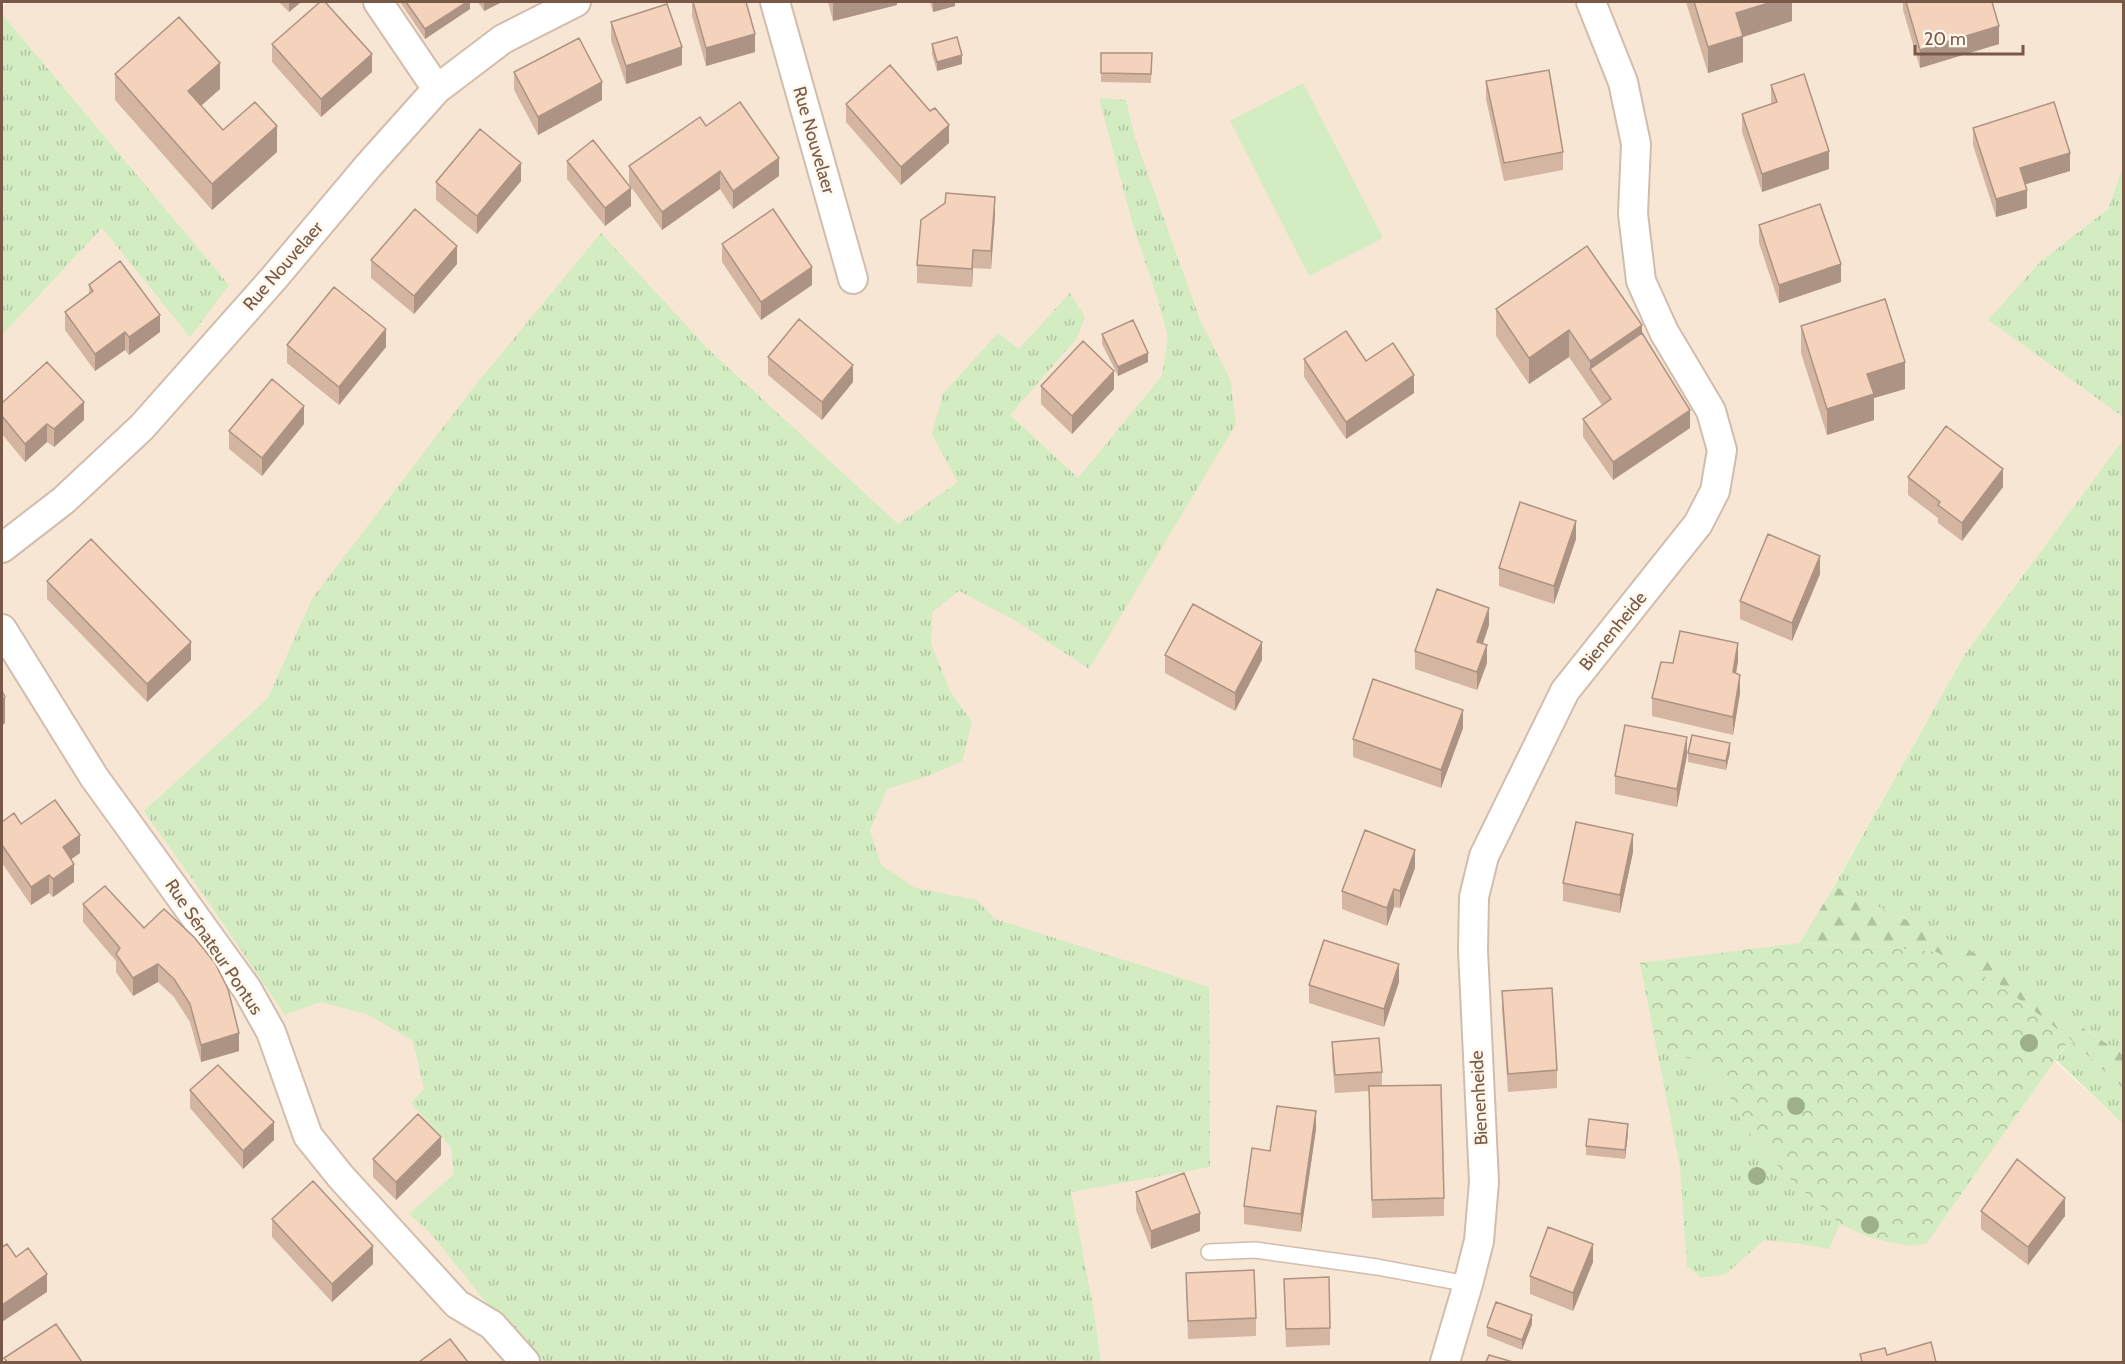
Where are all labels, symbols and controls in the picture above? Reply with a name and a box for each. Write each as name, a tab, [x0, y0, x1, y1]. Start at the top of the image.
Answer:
scale bar	[1915, 18, 2023, 56]
text: 20 m	[1924, 28, 1966, 50]
street label: Rue Nouvelaer	[788, 84, 840, 197]
street label: Rue Nouvelaer	[238, 217, 328, 315]
street label: Bienenheide	[1575, 587, 1651, 675]
street label: Rue Sénateur Pontus	[160, 875, 268, 1019]
street label: Bienenheide	[1466, 1050, 1492, 1146]

